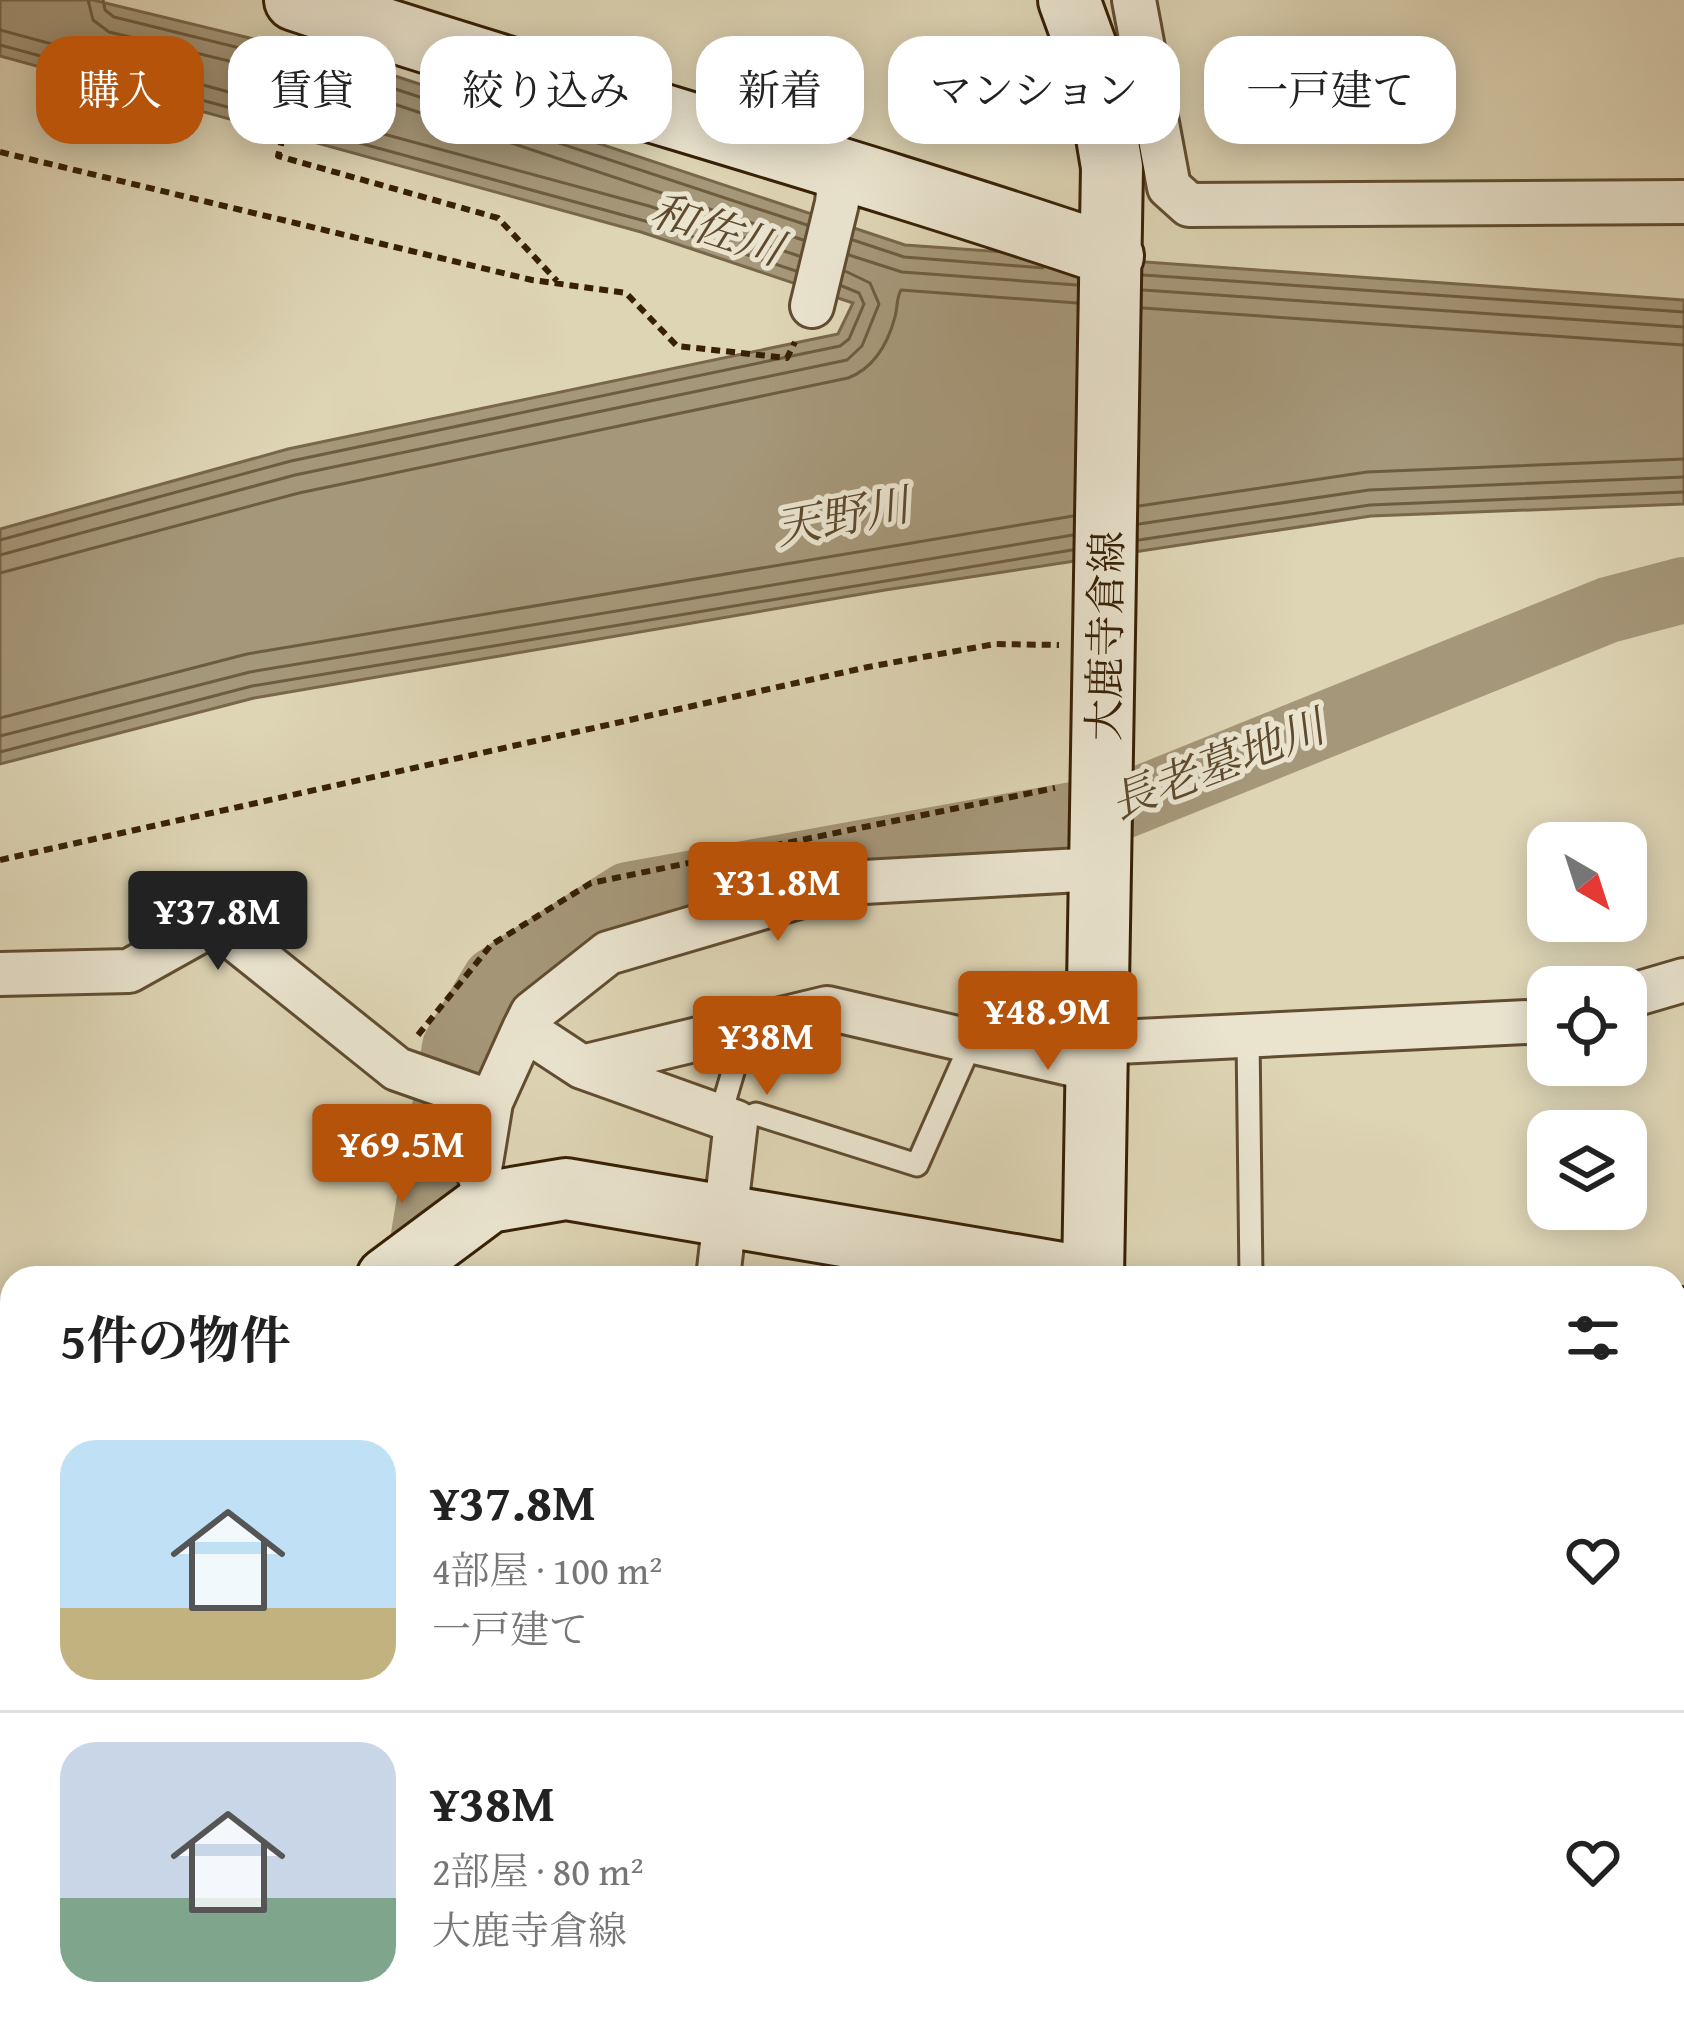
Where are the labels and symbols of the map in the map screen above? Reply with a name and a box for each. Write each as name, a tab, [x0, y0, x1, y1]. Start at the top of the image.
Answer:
water label: 和佐川	[643, 177, 796, 282]
water label: 天野川	[769, 470, 919, 560]
street label: 大鹿寺倉線	[1072, 530, 1137, 742]
water label: 長老墓地川	[1100, 691, 1338, 834]
north arrow	[1527, 822, 1647, 942]
pin: ¥31.8M	[680, 842, 876, 944]
pin: ¥37.8M	[120, 871, 316, 973]
pin: ¥48.9M	[950, 971, 1146, 1073]
pin: ¥38M	[696, 996, 838, 1098]
pin: ¥69.5M	[304, 1104, 500, 1206]

